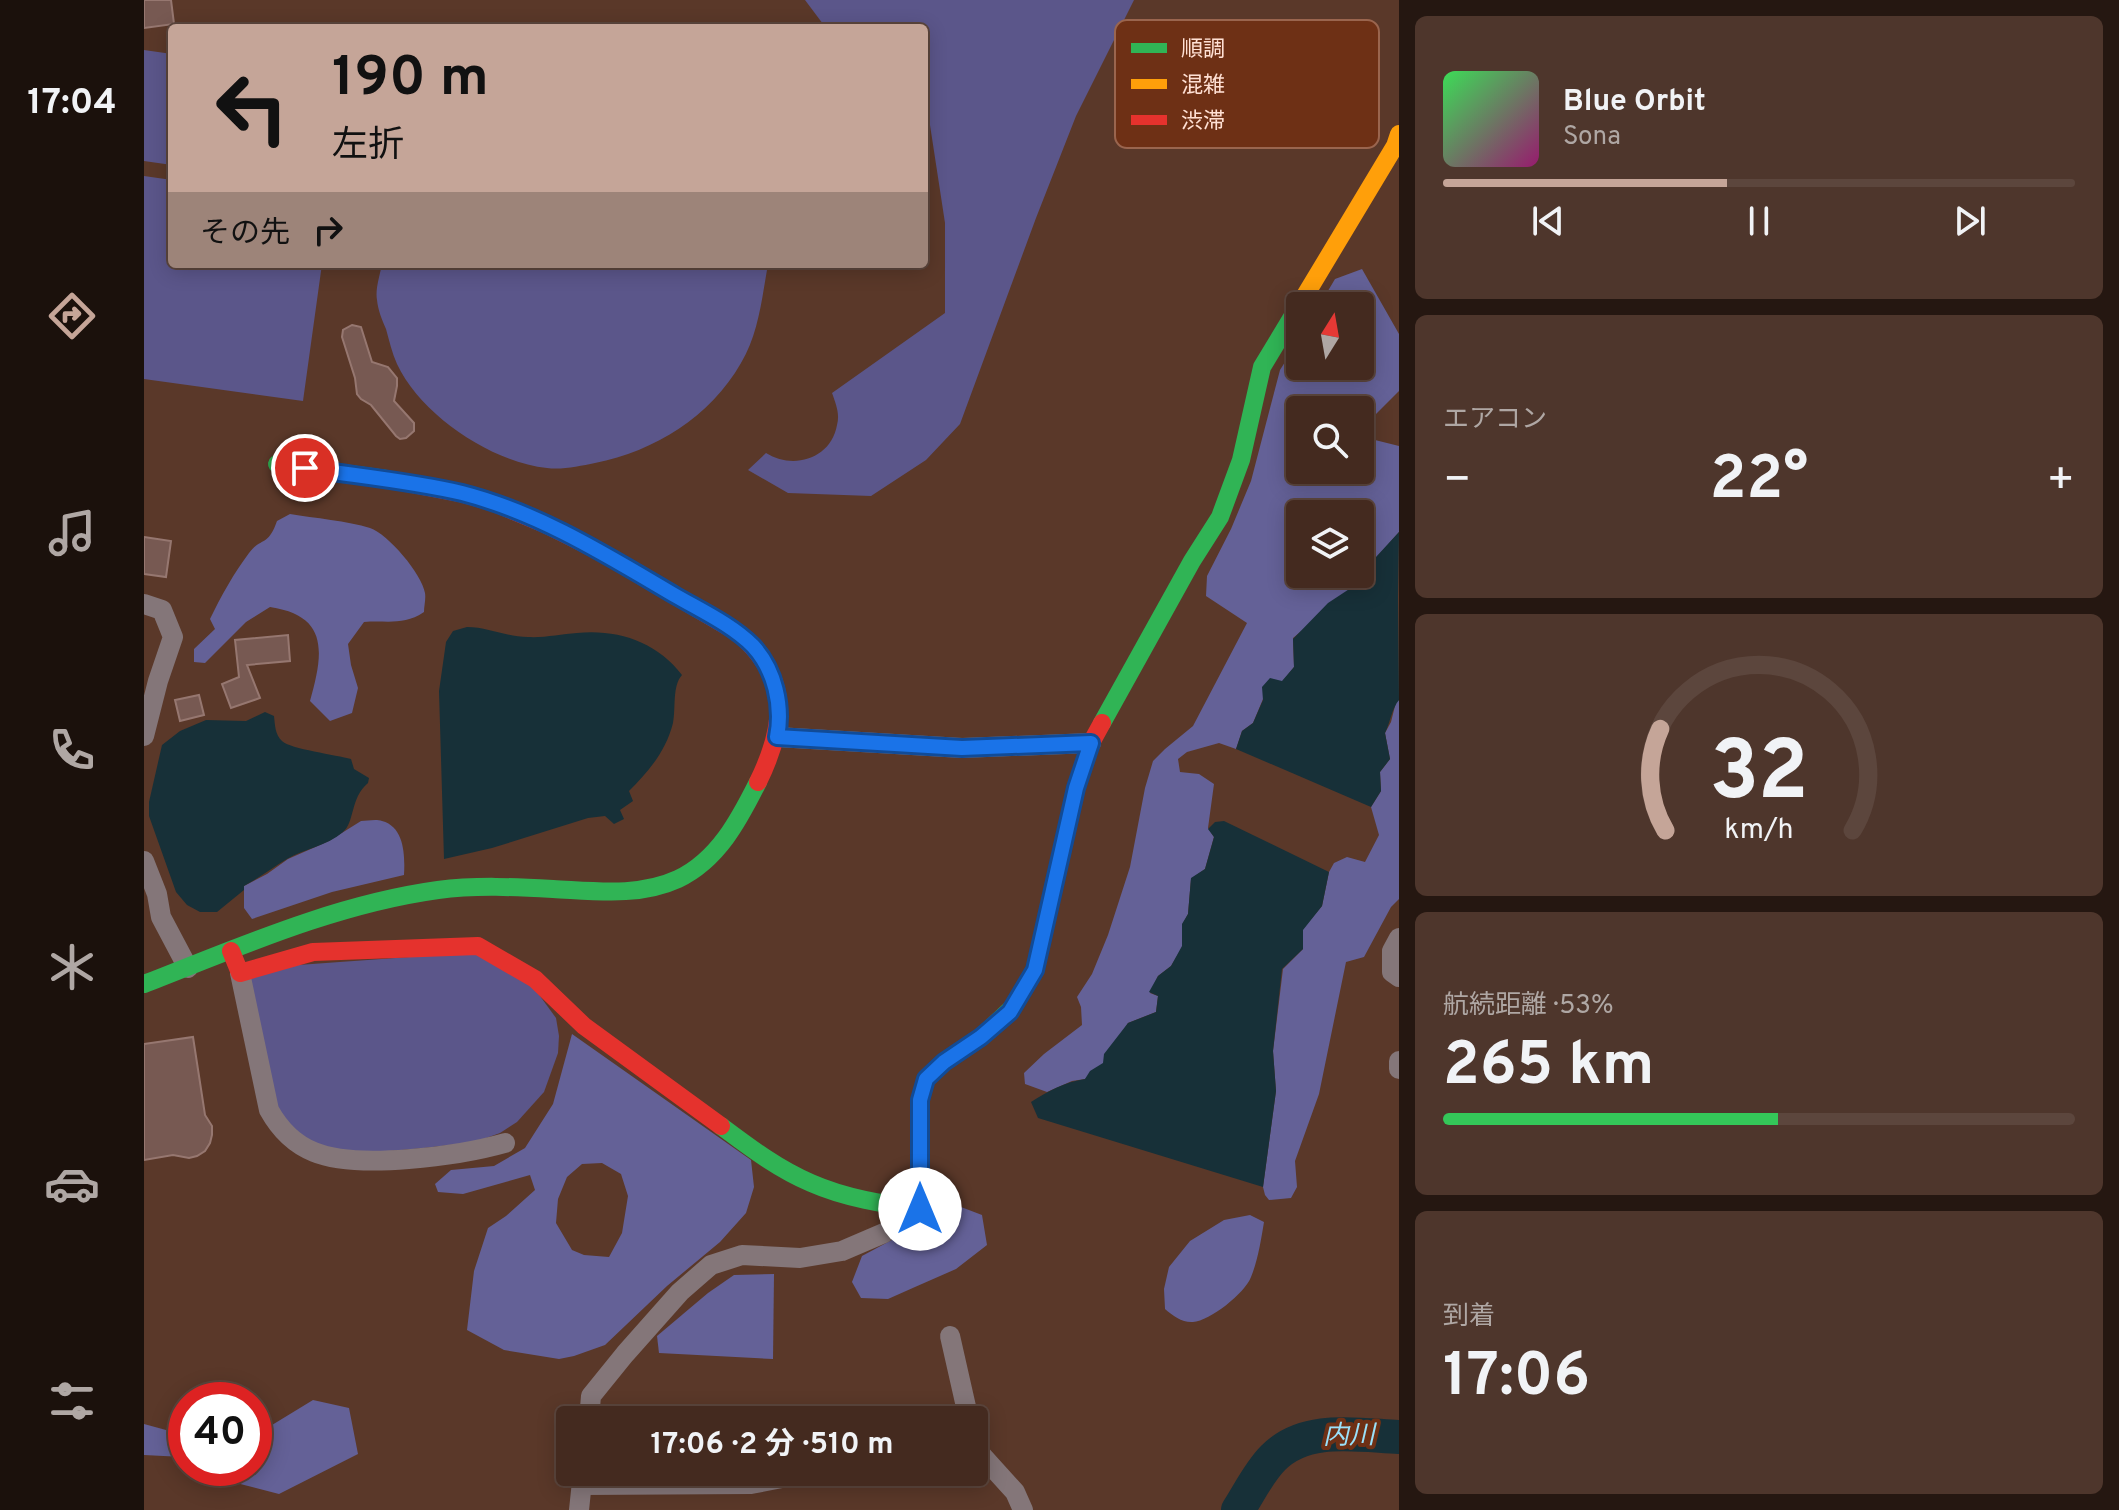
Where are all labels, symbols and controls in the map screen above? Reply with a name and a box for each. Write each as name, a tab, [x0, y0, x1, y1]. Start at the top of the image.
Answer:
legend	[1115, 20, 1379, 148]
text: 順調	[1181, 37, 1225, 64]
text: 190 m	[332, 45, 489, 115]
icon: left	[200, 56, 304, 160]
text: 混雑	[1181, 73, 1225, 100]
text: 17:04	[27, 81, 117, 127]
text: Blue Orbit	[1563, 84, 1706, 121]
text: 渋滞	[1181, 109, 1225, 136]
text: Sona	[1563, 121, 1621, 154]
text: 左折	[332, 124, 404, 170]
icon: previous	[1526, 199, 1570, 243]
icon: pause	[1737, 199, 1781, 243]
icon: next	[1948, 199, 1992, 243]
icon: right	[306, 208, 350, 252]
text: その先	[200, 216, 290, 253]
icon: directions	[44, 288, 100, 344]
north arrow	[1286, 292, 1374, 380]
map controls	[1286, 292, 1374, 588]
button: search	[1286, 396, 1374, 484]
text: エアコン	[1443, 404, 1547, 437]
pin	[271, 434, 339, 502]
text: 22°	[1710, 444, 1808, 520]
icon: arrive	[283, 446, 327, 490]
text: −	[1443, 454, 1471, 510]
text: +	[2047, 454, 2075, 510]
button: layers	[1286, 500, 1374, 588]
icon: music	[44, 505, 100, 561]
icon: phone	[44, 722, 100, 778]
text: 32	[1709, 724, 1809, 829]
text: km/h	[1724, 813, 1794, 849]
icon: climate	[44, 939, 100, 995]
text: 航続距離 · 53%	[1443, 990, 1614, 1023]
text: 265 km	[1443, 1030, 1654, 1106]
icon: car	[44, 1156, 100, 1212]
position arrow	[878, 1167, 962, 1251]
text: 到着	[1443, 1301, 1495, 1334]
text: 17:06	[1443, 1341, 1590, 1417]
icon: filters	[44, 1373, 100, 1429]
speed limit sign: 40	[168, 1382, 272, 1486]
water label: 内川	[1323, 1420, 1378, 1454]
text: 17:06 · 2 分 · 510 m	[650, 1427, 894, 1464]

